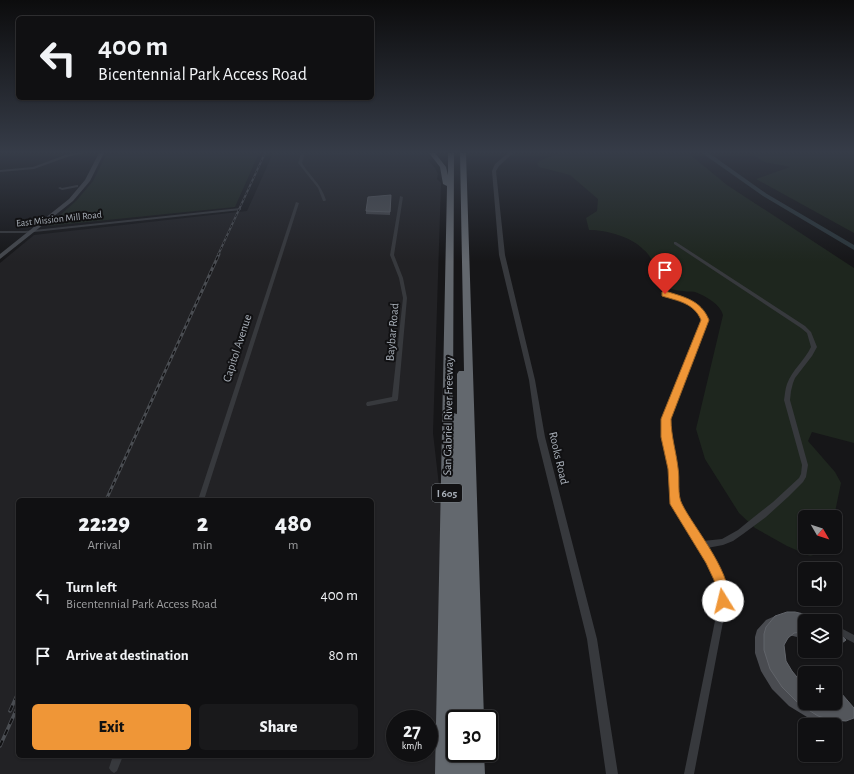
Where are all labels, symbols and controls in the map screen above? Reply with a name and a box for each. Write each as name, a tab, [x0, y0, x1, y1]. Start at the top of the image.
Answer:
icon: left	[32, 32, 84, 84]
text: 400 m	[98, 33, 168, 61]
text: Bicentennial Park Access Road	[98, 66, 307, 84]
street label: East Mission Mill Road	[16, 210, 102, 228]
pin	[648, 253, 682, 294]
icon: arrive	[654, 259, 676, 281]
street label: Baybar Road	[383, 302, 402, 362]
street label: Capitol Avenue	[220, 313, 254, 383]
street label: San Gabriel River Freeway	[441, 356, 456, 476]
street label: Rooks Road	[547, 430, 571, 486]
road number: I 605	[432, 484, 462, 502]
north arrow	[798, 510, 842, 554]
map controls	[798, 510, 842, 762]
text: 22:29	[78, 512, 130, 536]
text: 2	[197, 512, 208, 536]
text: 480	[275, 512, 312, 536]
text: Arrival	[87, 539, 121, 552]
text: min	[192, 539, 213, 552]
text: m	[288, 539, 298, 552]
button: sound	[798, 562, 842, 606]
text: Turn left	[66, 580, 117, 595]
position arrow	[702, 580, 744, 622]
icon: left	[32, 585, 54, 607]
text: 400 m	[320, 588, 358, 603]
text: Bicentennial Park Access Road	[66, 598, 217, 611]
button: layers	[798, 614, 842, 658]
icon: arrive	[32, 645, 54, 667]
text: Arrive at destination	[66, 648, 189, 663]
text: 80 m	[328, 648, 358, 663]
button: +	[798, 666, 842, 710]
button: Exit	[32, 704, 191, 750]
button: Share	[199, 704, 358, 750]
speed limit sign: 30	[446, 710, 498, 762]
button: −	[798, 718, 842, 762]
text: 27	[403, 721, 421, 741]
text: km/h	[402, 741, 422, 751]

